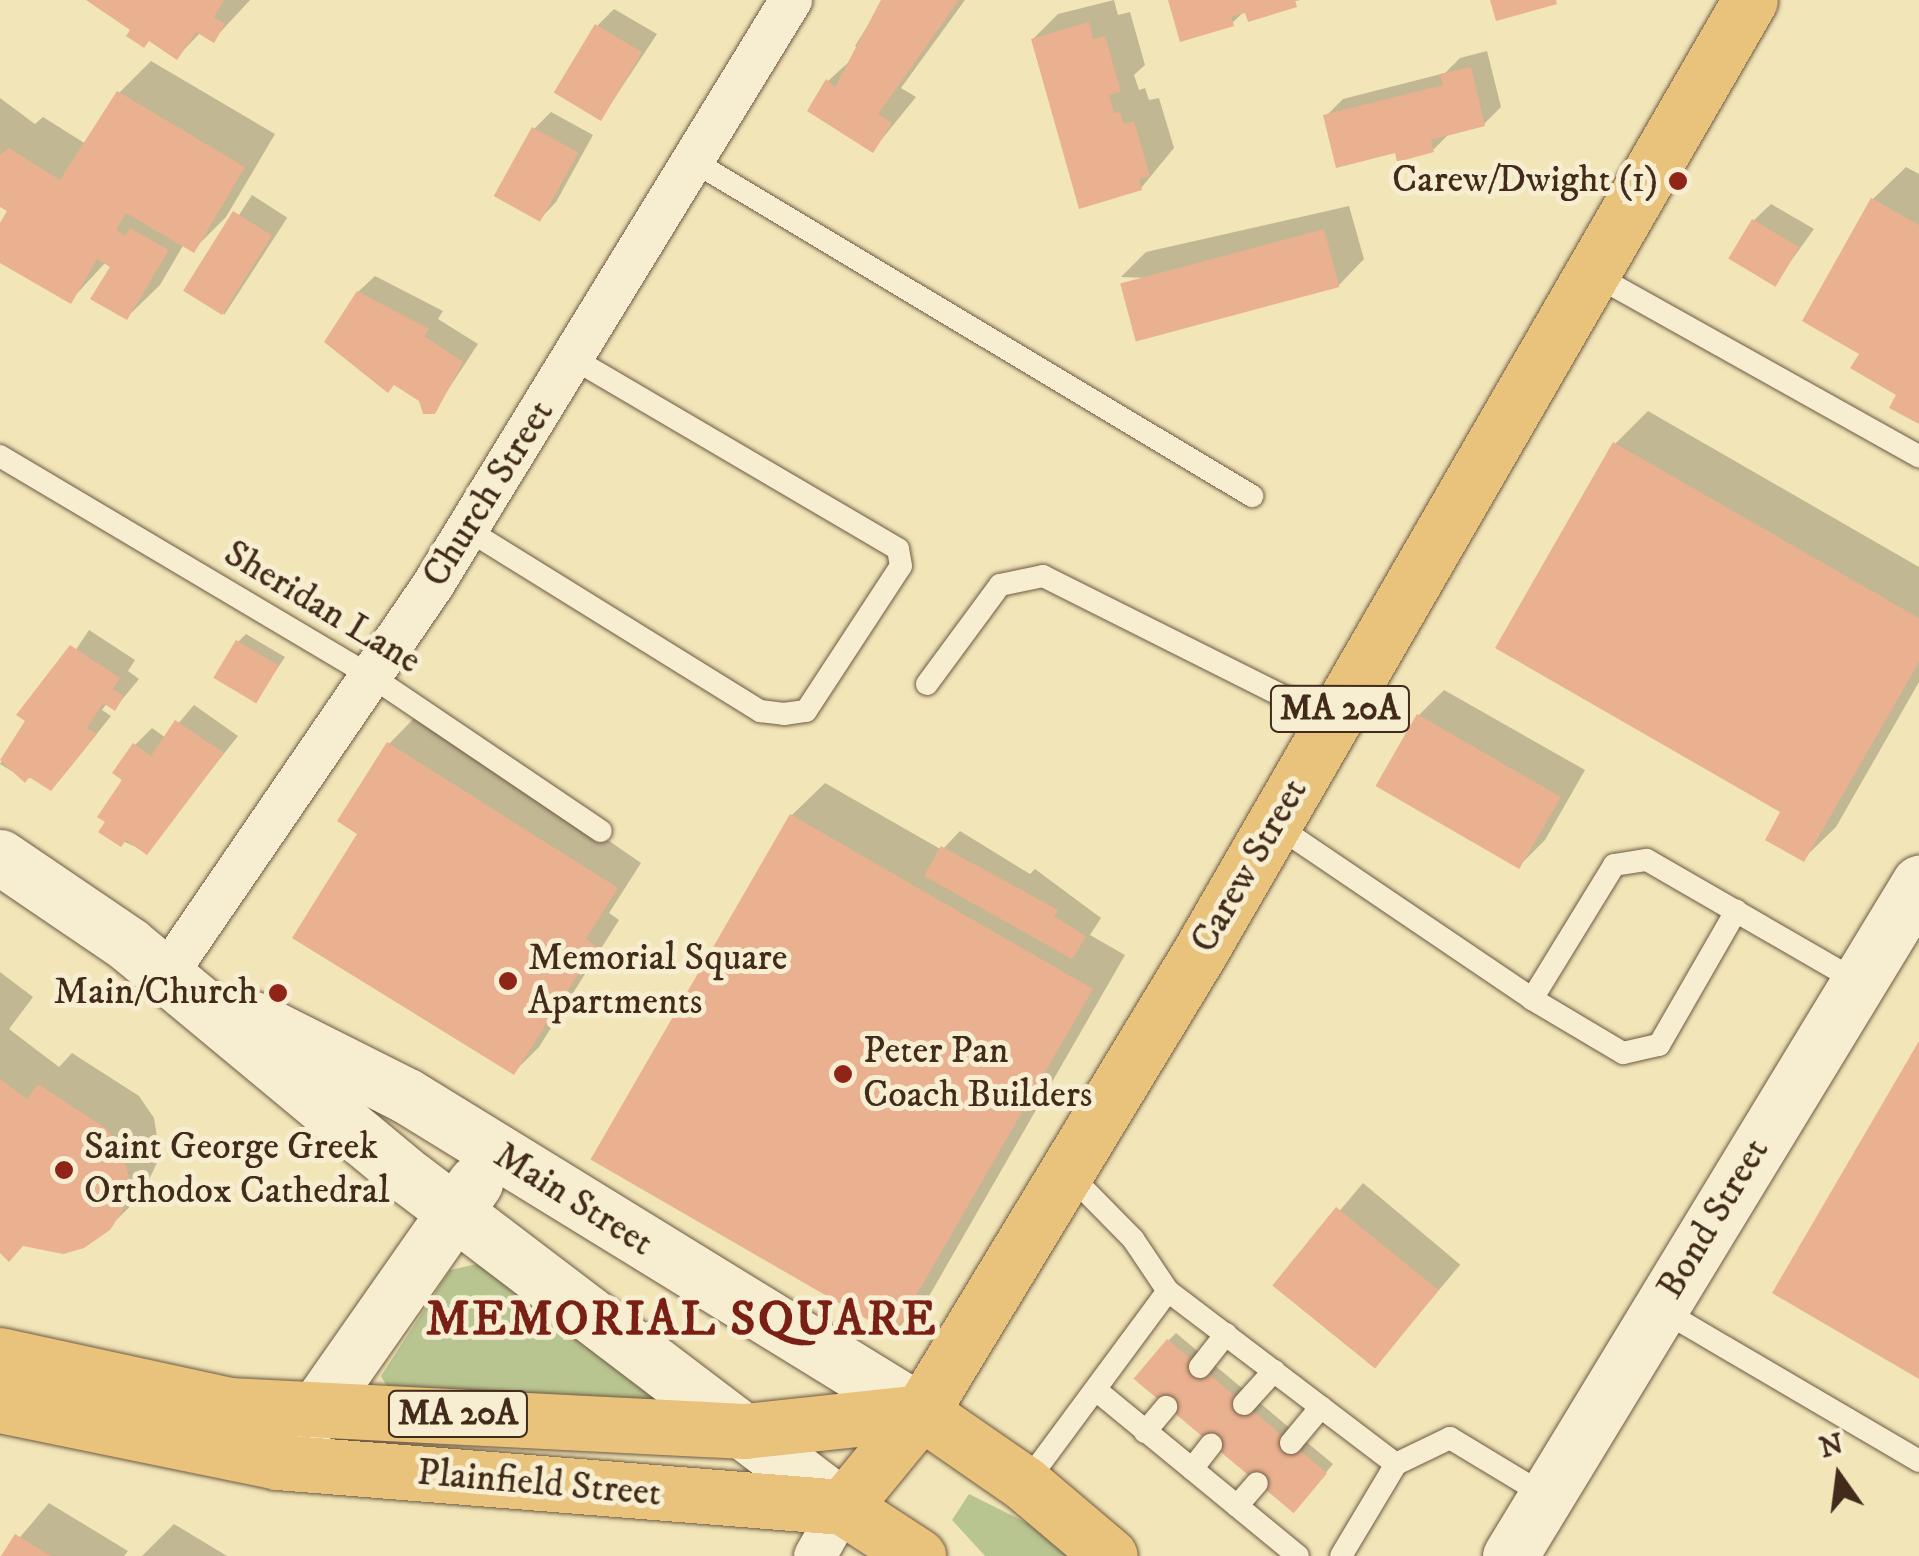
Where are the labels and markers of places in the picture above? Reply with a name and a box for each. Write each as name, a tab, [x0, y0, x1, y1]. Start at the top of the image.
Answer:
place label: Carew/Dwight (1)	[1392, 158, 1658, 204]
marker: Carew/Dwight (1)	[1667, 170, 1689, 192]
place label: Memorial Square Apartments	[528, 936, 787, 1026]
place label: Main/Church	[54, 970, 258, 1016]
marker: Memorial Square Apartments	[497, 970, 519, 992]
marker: Main/Church	[267, 982, 289, 1004]
place label: Peter Pan Coach Builders	[863, 1029, 1092, 1118]
marker: Peter Pan Coach Builders	[832, 1063, 854, 1085]
place label: Saint George Greek Orthodox Cathedral	[84, 1125, 390, 1214]
marker: Saint George Greek Orthodox Cathedral	[53, 1159, 75, 1181]

